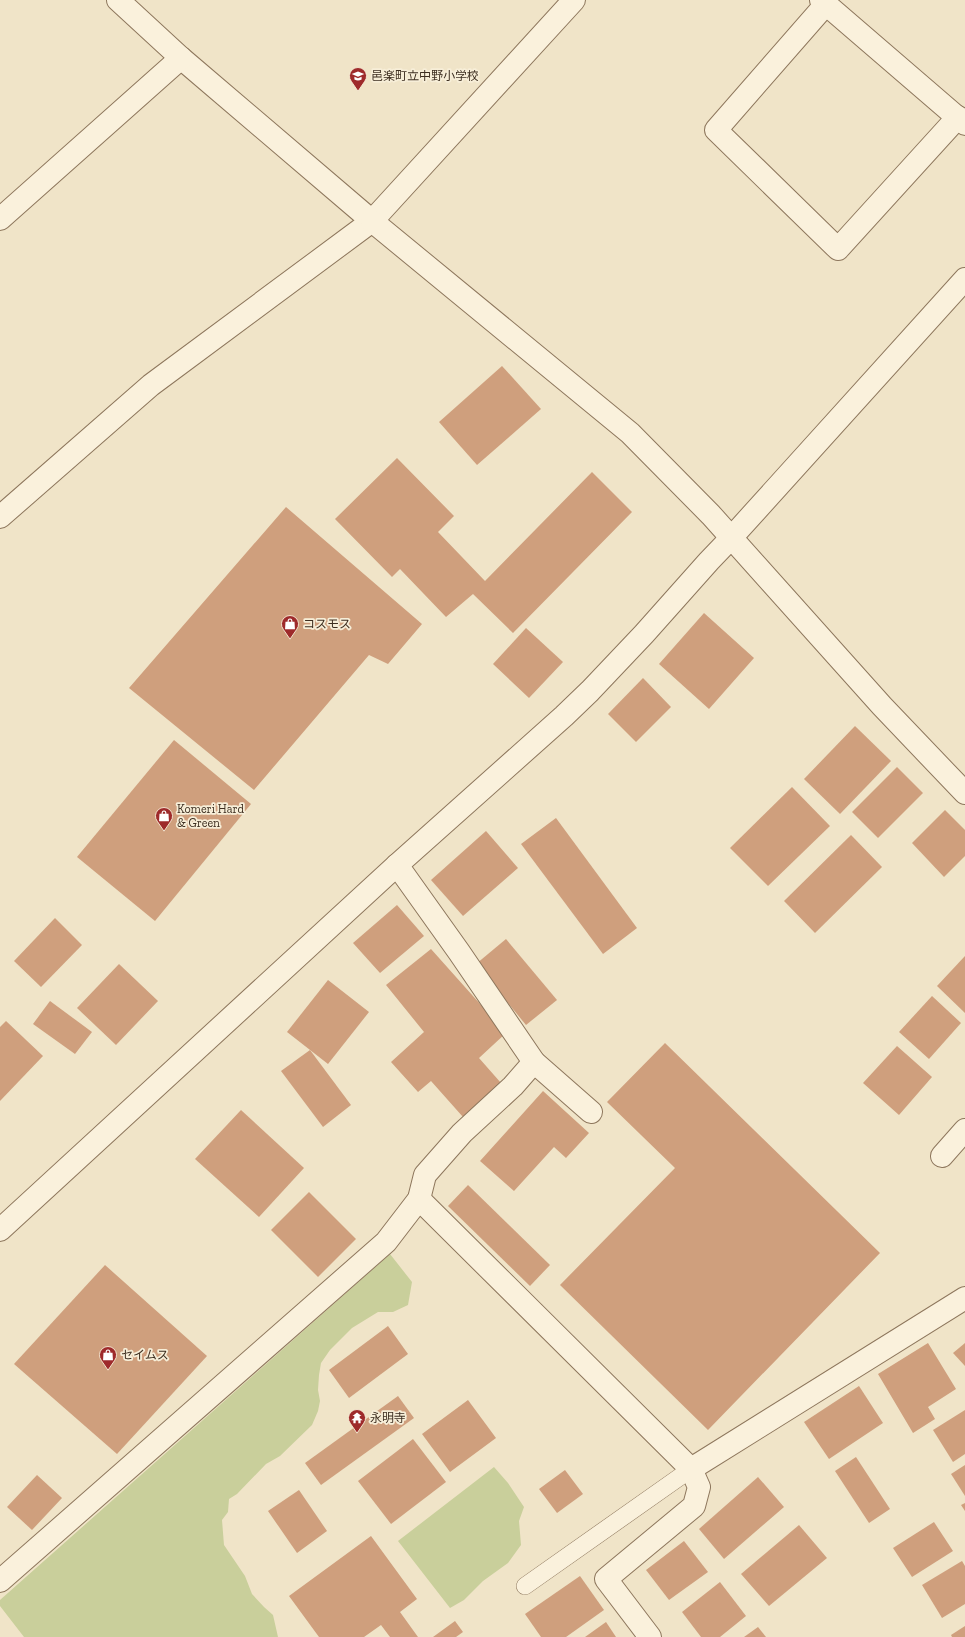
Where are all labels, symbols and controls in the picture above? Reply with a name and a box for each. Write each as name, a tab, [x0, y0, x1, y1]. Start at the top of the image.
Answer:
school or university icon: 邑楽町立中野小学校	[348, 66, 368, 91]
place label: 邑楽町立中野小学校	[371, 69, 479, 83]
shop icon: コスモス	[280, 614, 300, 639]
place label: コスモス	[303, 617, 351, 631]
place label: Komeri Hard & Green	[177, 802, 245, 830]
shop icon: Komeri Hard & Green	[154, 806, 174, 831]
shop icon: セイムス	[98, 1345, 118, 1370]
place label: セイムス	[121, 1348, 169, 1362]
temple icon: 永明寺	[347, 1408, 367, 1433]
place label: 永明寺	[370, 1411, 406, 1425]

